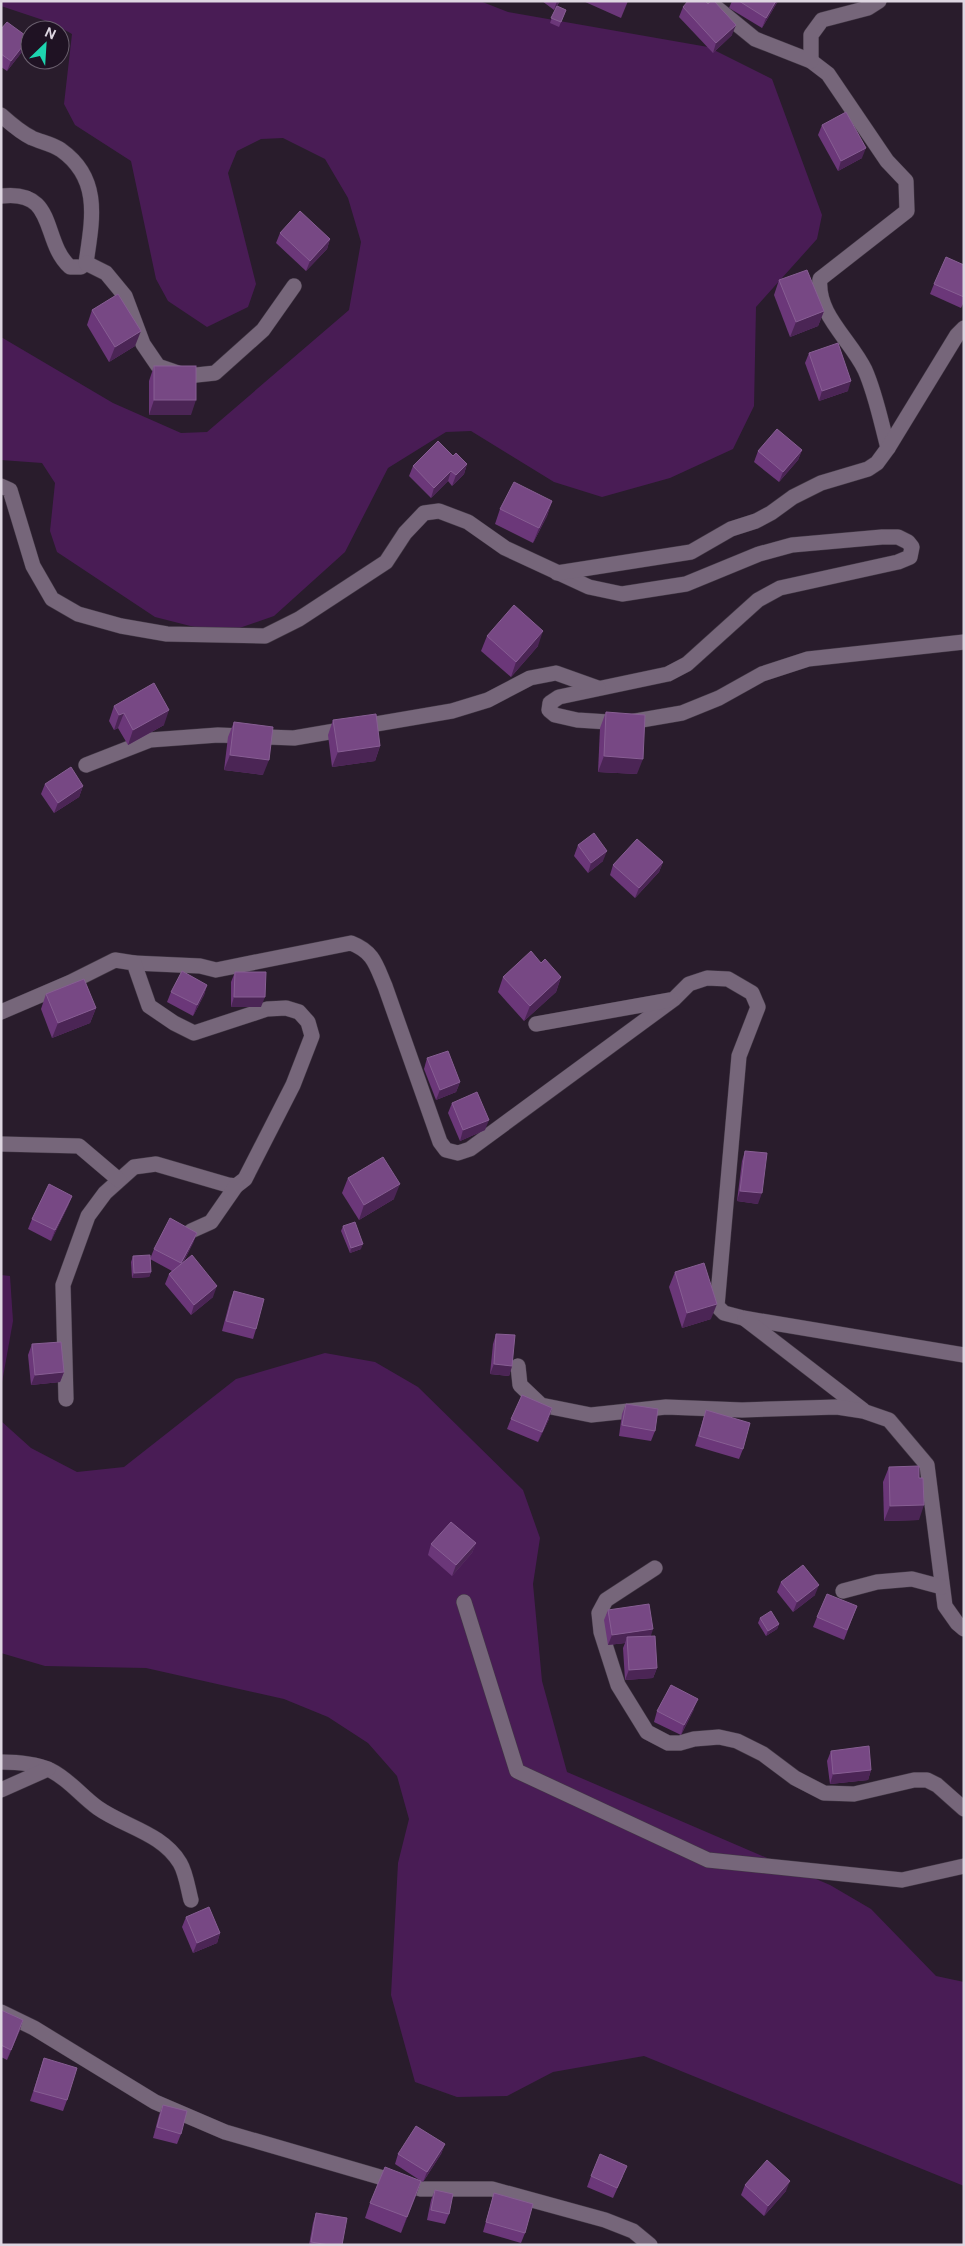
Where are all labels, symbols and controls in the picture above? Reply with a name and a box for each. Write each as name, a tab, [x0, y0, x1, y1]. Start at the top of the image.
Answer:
north arrow	[20, 20, 70, 70]
text: N	[42, 23, 59, 44]

